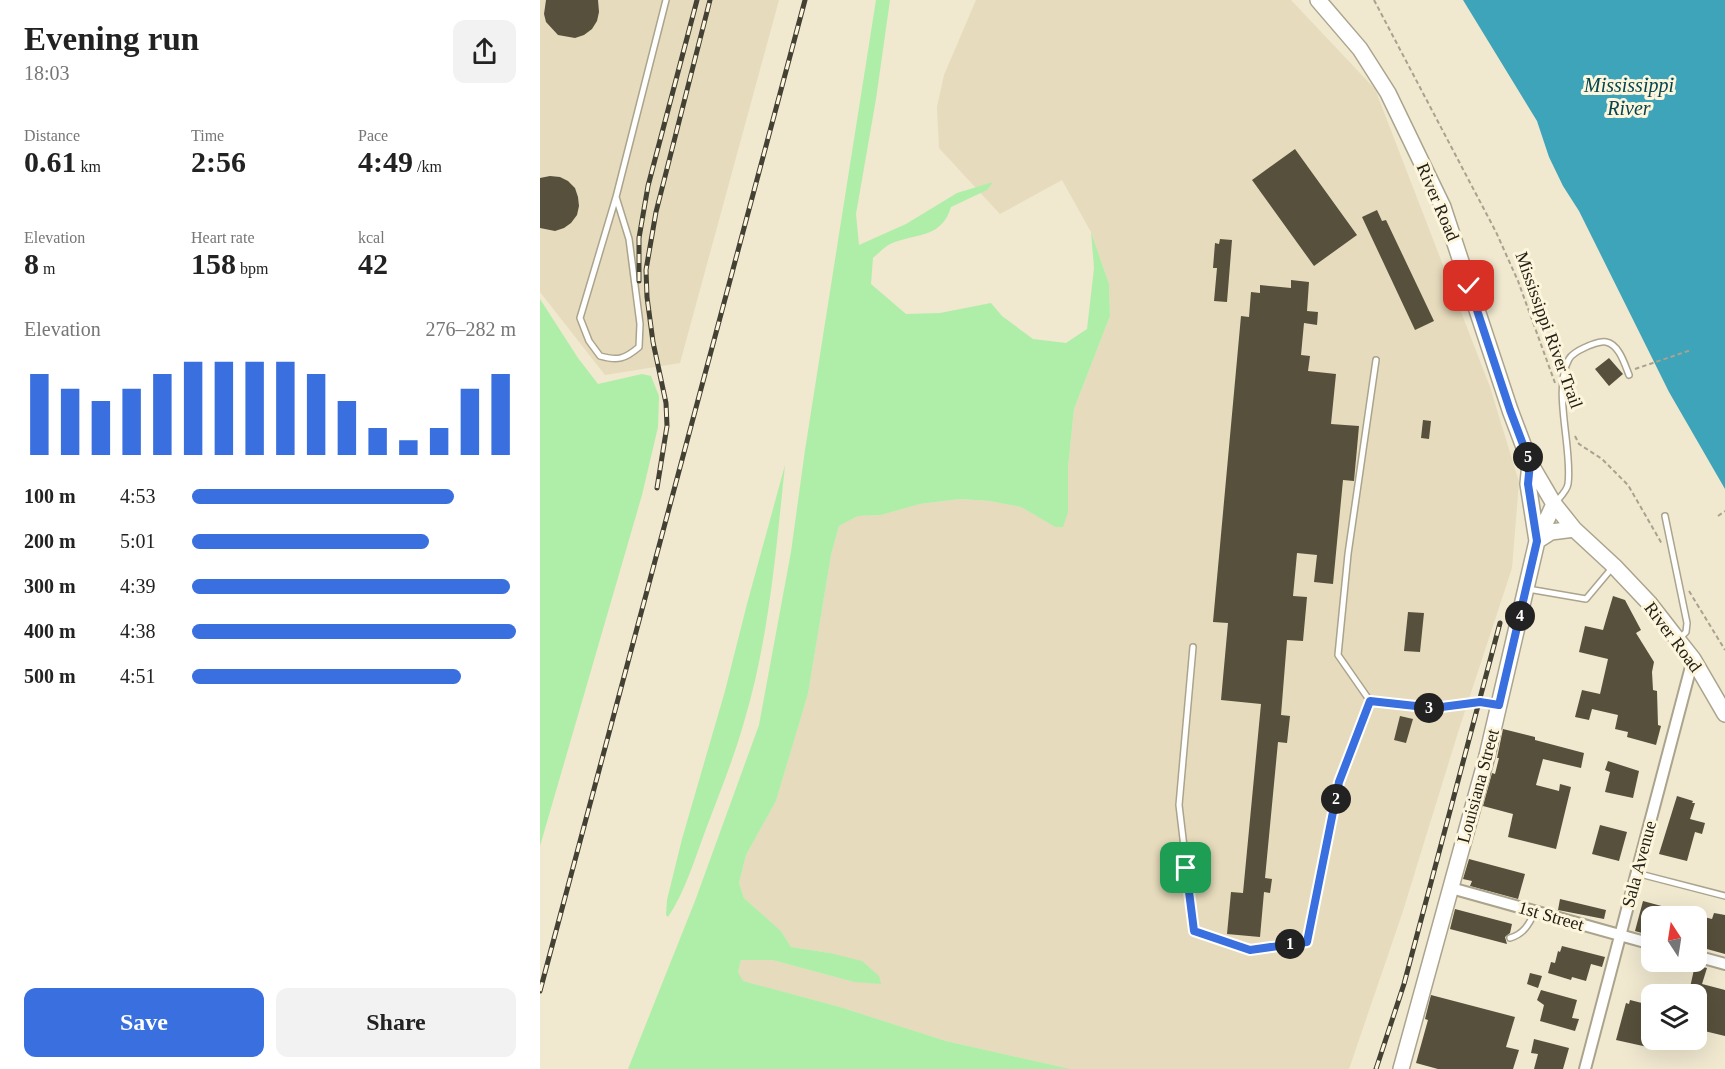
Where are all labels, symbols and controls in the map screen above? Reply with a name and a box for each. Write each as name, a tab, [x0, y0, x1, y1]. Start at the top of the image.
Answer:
button: share	[453, 20, 516, 83]
text: Evening run	[24, 21, 199, 57]
text: 18:03	[24, 62, 70, 84]
water label: Mississippi River	[1583, 74, 1674, 119]
text: Distance	[24, 127, 80, 144]
text: Time	[191, 127, 224, 144]
text: Pace	[358, 127, 388, 144]
text: 0.61	[24, 145, 77, 178]
text: 2:56	[191, 145, 246, 178]
text: 4:49	[358, 145, 413, 178]
text: km	[77, 158, 101, 175]
text: /km	[413, 158, 442, 175]
street label: River Road	[1413, 160, 1463, 244]
text: Elevation	[24, 229, 85, 246]
text: Heart rate	[191, 229, 255, 246]
text: kcal	[358, 229, 385, 246]
text: 8	[24, 247, 39, 280]
text: 158	[191, 247, 236, 280]
text: 42	[358, 247, 388, 280]
street label: Mississippi River Trail	[1511, 249, 1587, 411]
text: m	[39, 260, 55, 277]
text: bpm	[236, 260, 268, 277]
pin	[1443, 260, 1494, 311]
icon: check	[1452, 269, 1485, 302]
text: Elevation	[24, 318, 101, 340]
text: 276–282 m	[425, 318, 516, 340]
pin: 5	[1513, 442, 1543, 472]
text: 5	[1524, 448, 1532, 465]
text: 100 m	[24, 485, 76, 507]
text: 4:53	[120, 485, 156, 507]
text: 200 m	[24, 530, 76, 552]
text: 5:01	[120, 530, 156, 552]
text: 300 m	[24, 575, 76, 597]
text: 4:39	[120, 575, 156, 597]
street label: River Road	[1640, 598, 1706, 676]
pin: 4	[1505, 601, 1535, 631]
text: 4	[1516, 607, 1524, 624]
text: 400 m	[24, 620, 76, 642]
text: 4:38	[120, 620, 156, 642]
text: 500 m	[24, 665, 76, 687]
text: 4:51	[120, 665, 156, 687]
pin: 3	[1414, 693, 1444, 723]
text: 3	[1425, 699, 1433, 716]
street label: Louisiana Street	[1453, 727, 1503, 845]
pin: 2	[1321, 784, 1351, 814]
text: 2	[1332, 790, 1340, 807]
street label: Sala Avenue	[1618, 818, 1660, 910]
pin	[1160, 842, 1211, 893]
icon: arrive	[1169, 851, 1202, 884]
street label: 1st Street	[1516, 897, 1586, 935]
north arrow	[1641, 906, 1707, 972]
map controls	[1641, 906, 1707, 1050]
pin: 1	[1275, 929, 1305, 959]
text: 1	[1286, 935, 1294, 952]
button: layers	[1641, 984, 1707, 1050]
button: Save	[24, 988, 264, 1057]
button: Share	[276, 988, 516, 1057]

